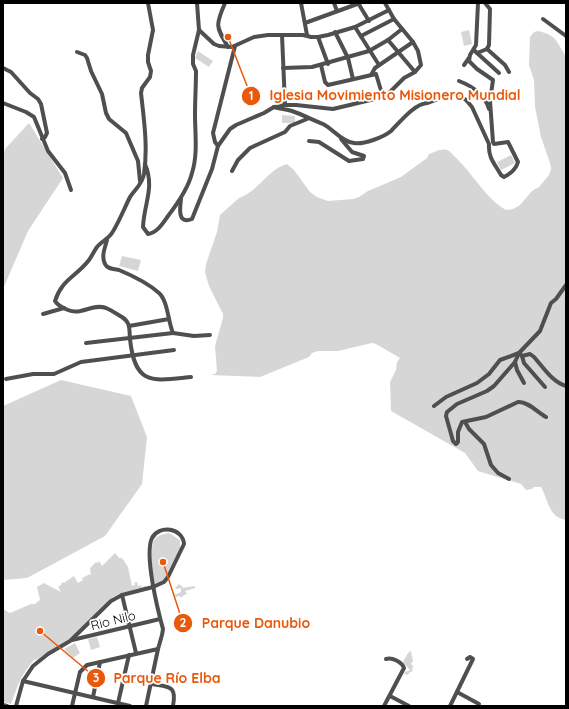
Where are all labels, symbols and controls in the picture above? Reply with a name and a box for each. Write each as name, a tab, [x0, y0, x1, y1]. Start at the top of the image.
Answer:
callout: Iglesia Movimiento Misionero Mundial	[241, 83, 528, 109]
text: Iglesia Movimiento Misionero Mundial	[269, 86, 521, 104]
text: 1	[249, 88, 253, 103]
street label: Rio Nilo	[89, 607, 137, 633]
callout: Parque Danubio	[173, 610, 318, 636]
text: Parque Danubio	[202, 614, 310, 632]
text: 2	[180, 615, 187, 630]
callout: Parque Río Elba	[86, 665, 229, 691]
text: Parque Río Elba	[113, 669, 221, 687]
text: 3	[93, 670, 99, 685]

